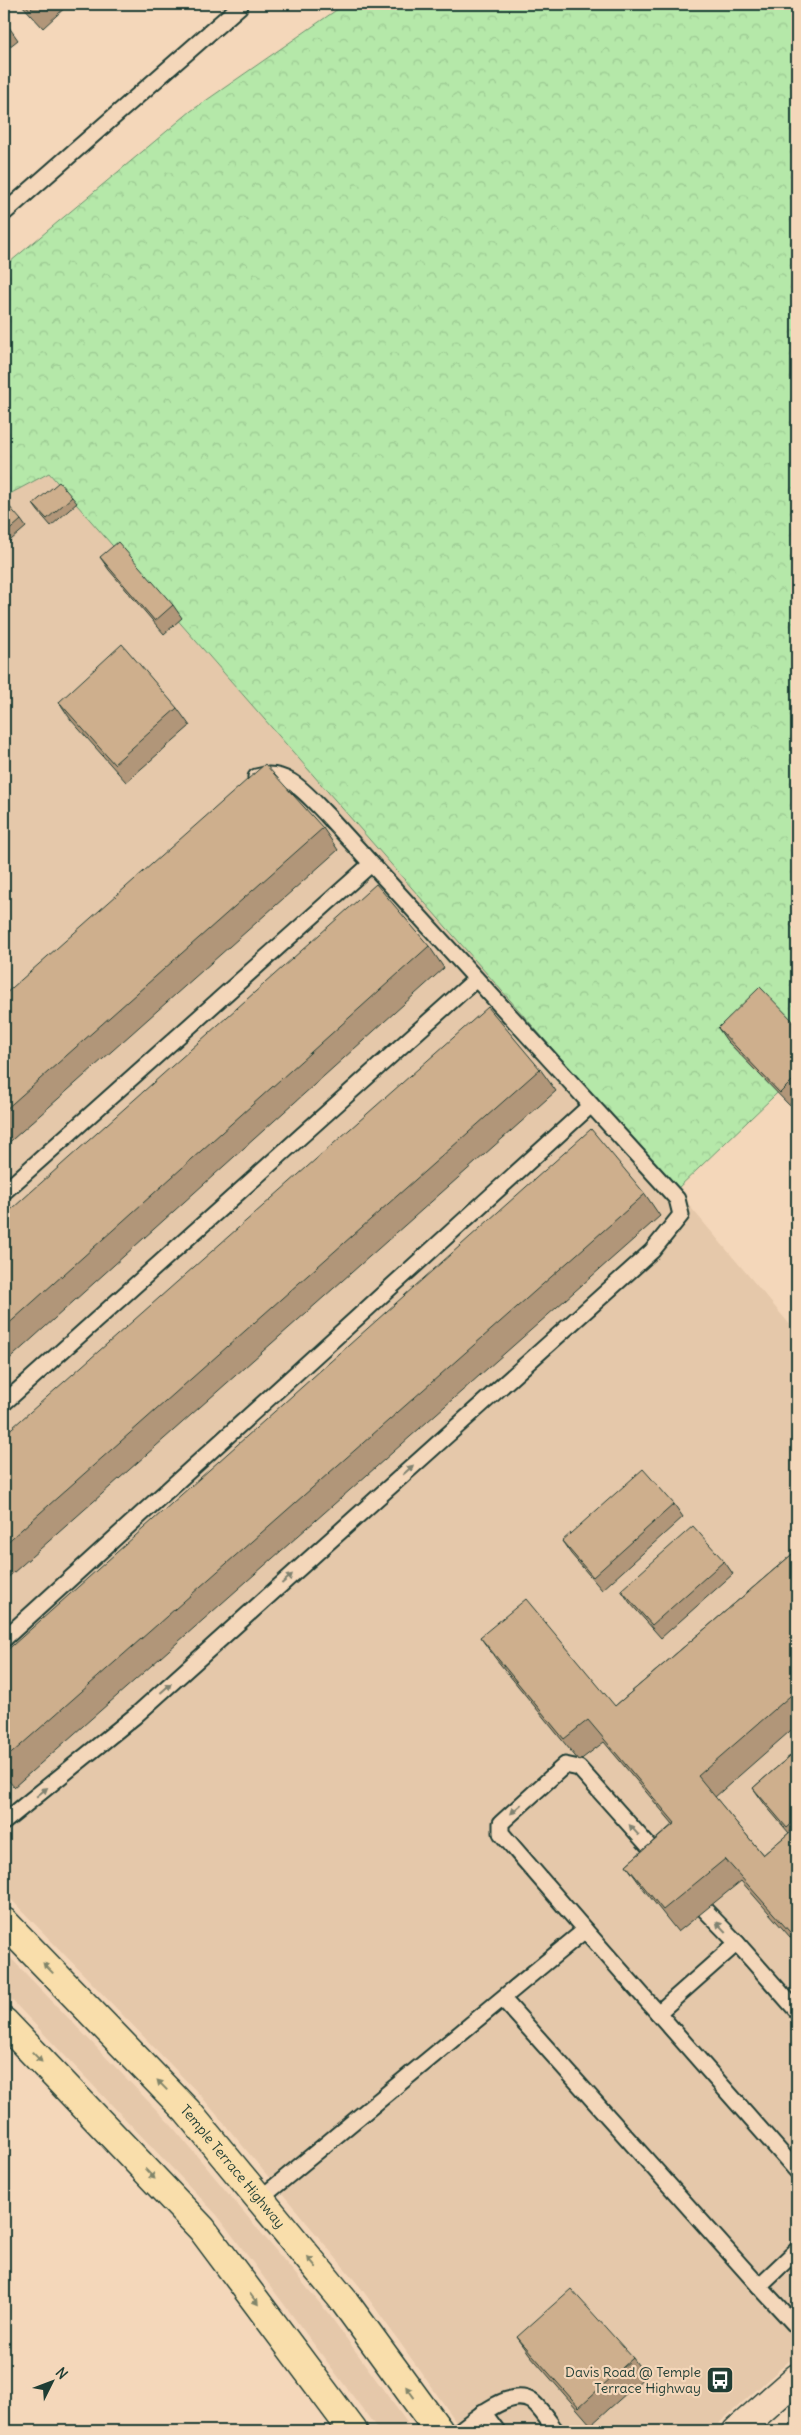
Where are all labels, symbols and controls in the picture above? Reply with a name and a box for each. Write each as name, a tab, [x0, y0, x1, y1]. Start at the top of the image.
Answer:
one-way arrow	[402, 1465, 415, 1476]
one-way arrow	[281, 1573, 293, 1585]
one-way arrow	[160, 1682, 173, 1693]
one-way arrow	[35, 1786, 48, 1797]
one-way arrow	[511, 1803, 523, 1815]
one-way arrow	[628, 1823, 639, 1836]
one-way arrow	[715, 1921, 727, 1933]
one-way arrow	[43, 1963, 55, 1975]
one-way arrow	[31, 2051, 43, 2063]
one-way arrow	[156, 2079, 168, 2091]
street label: Temple Terrace Highway	[177, 2101, 289, 2232]
one-way arrow	[144, 2168, 156, 2180]
one-way arrow	[307, 2256, 318, 2269]
one-way arrow	[249, 2292, 259, 2305]
north arrow	[28, 2358, 78, 2408]
place label: Davis Road @ Temple Terrace Highway	[565, 2363, 701, 2397]
text: N	[52, 2364, 72, 2383]
bus stop icon: Davis Road @ Temple Terrace Highway	[705, 2365, 735, 2395]
one-way arrow	[405, 2385, 415, 2399]

